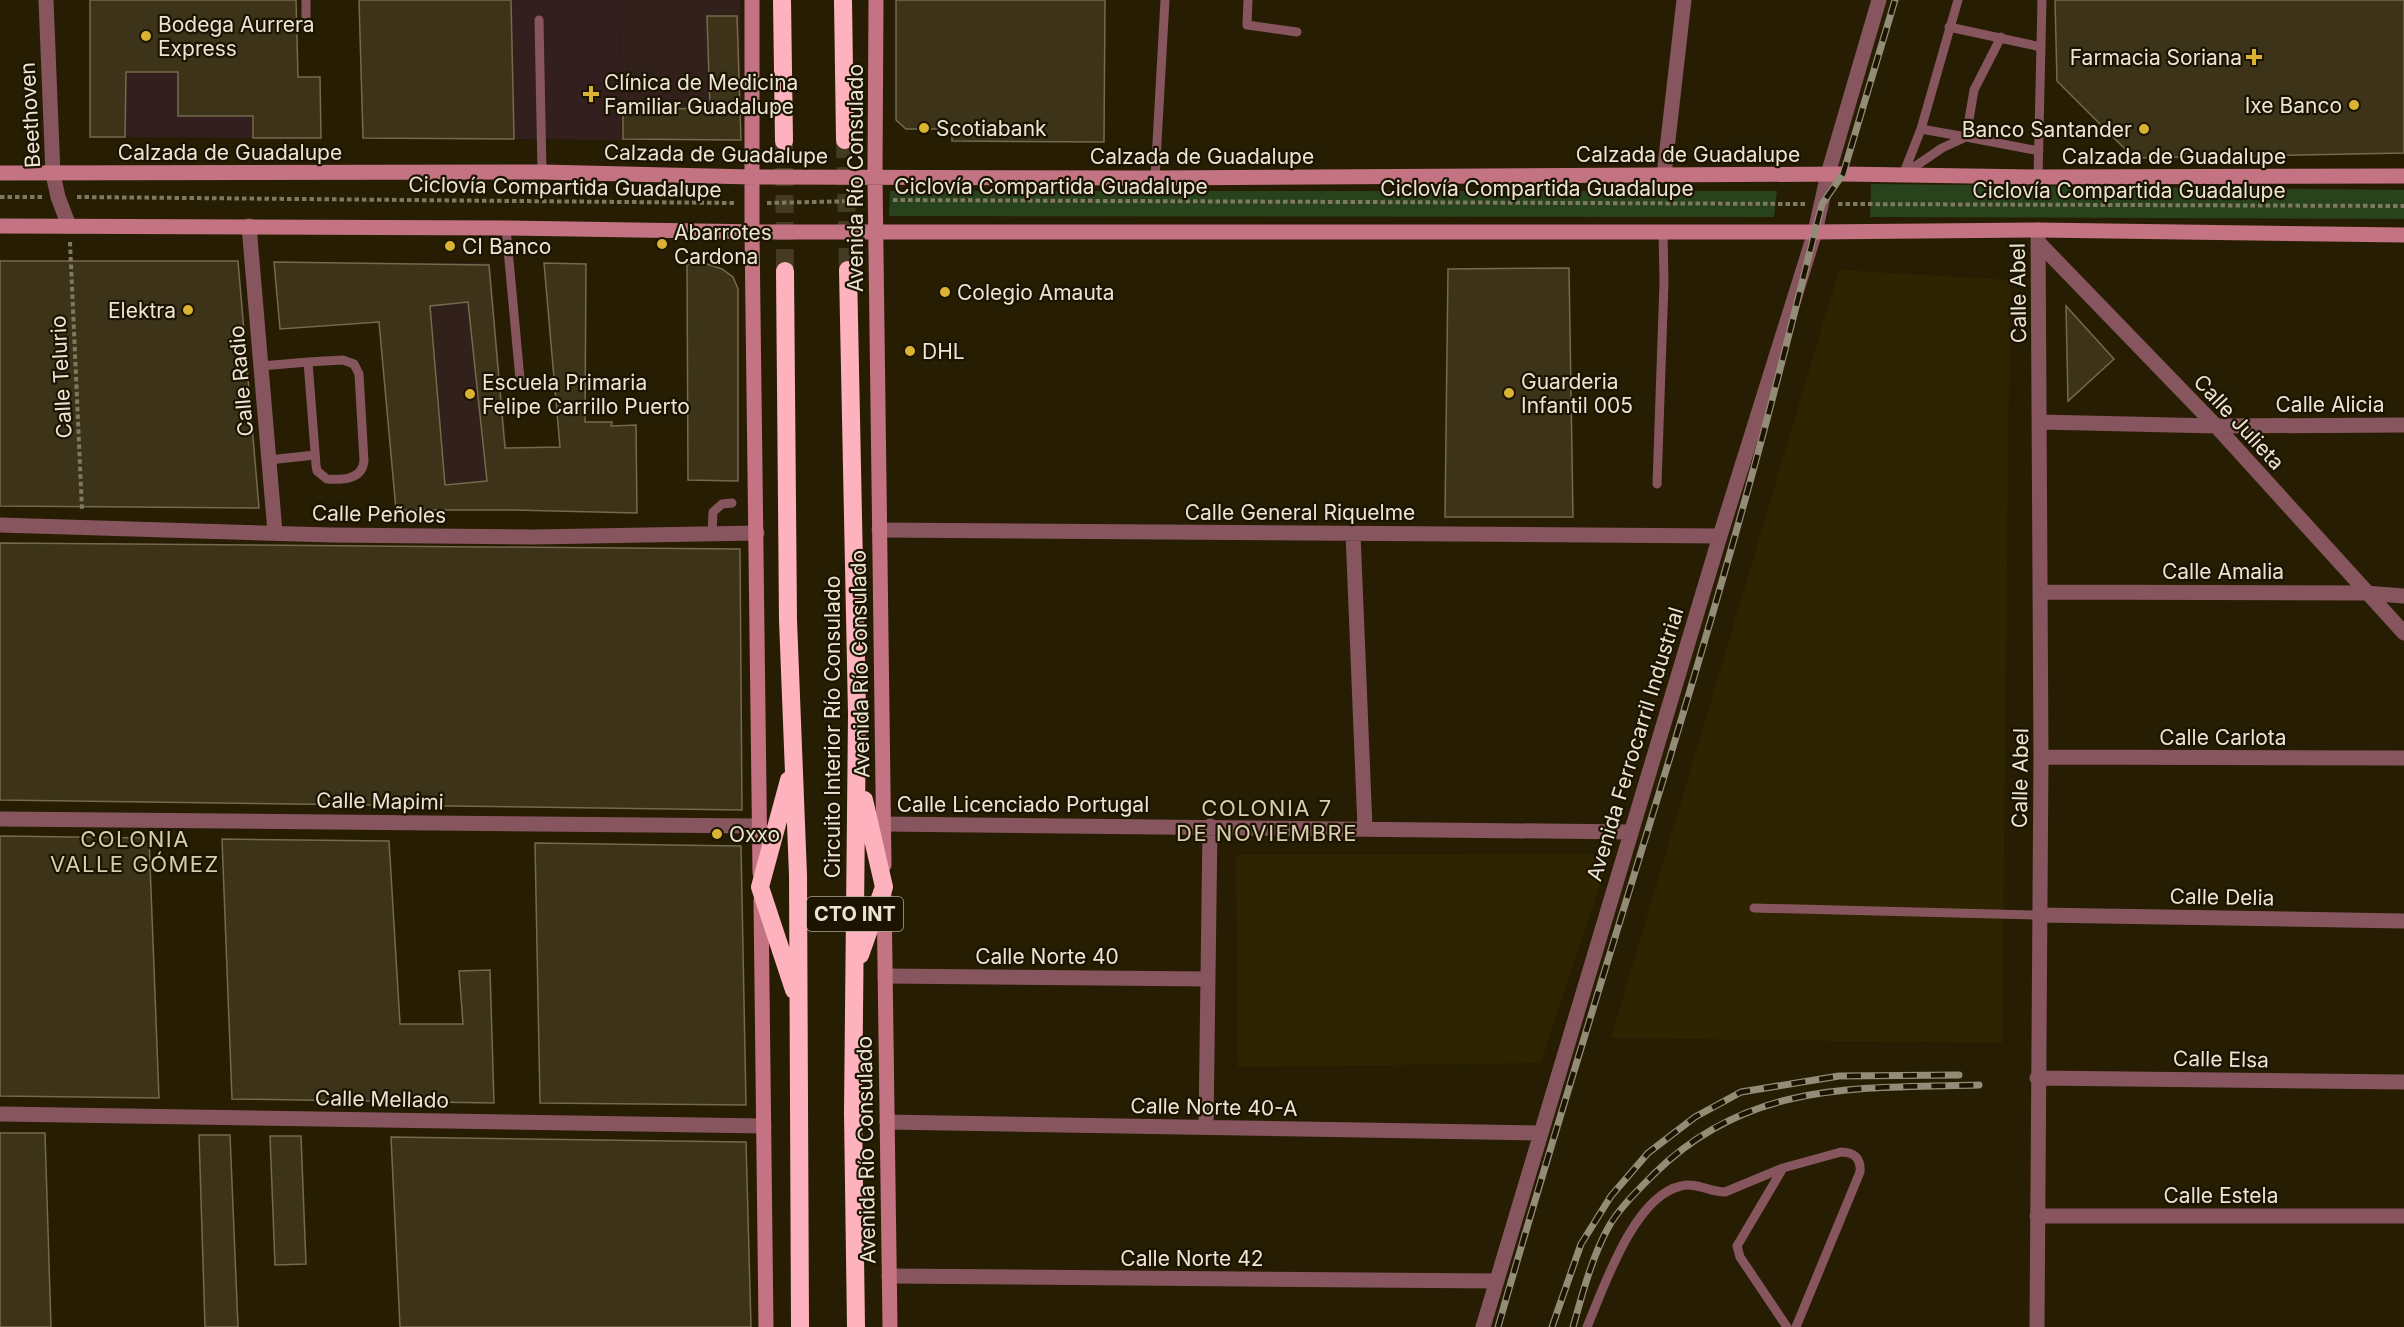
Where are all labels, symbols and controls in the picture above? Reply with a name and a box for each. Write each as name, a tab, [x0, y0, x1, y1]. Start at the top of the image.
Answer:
place label: Bodega Aurrera Express	[158, 12, 315, 61]
marker: Bodega Aurrera Express	[139, 29, 153, 43]
place label: Farmacia Soriana	[2070, 45, 2242, 70]
marker: Farmacia Soriana	[2247, 50, 2261, 64]
street label: Beethoven	[15, 62, 45, 168]
street label: Avenida Río Consulado	[843, 64, 868, 292]
place label: Clínica de Medicina Familiar Guadalupe	[604, 70, 798, 119]
marker: Clínica de Medicina Familiar Guadalupe	[582, 85, 600, 103]
place label: Ixe Banco	[2245, 93, 2342, 118]
marker: Ixe Banco	[2347, 98, 2361, 112]
place label: Scotiabank	[936, 116, 1047, 141]
place label: Banco Santander	[1962, 117, 2132, 142]
marker: Scotiabank	[917, 121, 931, 135]
marker: Banco Santander	[2137, 122, 2151, 136]
street label: Calzada de Guadalupe	[118, 140, 342, 165]
street label: Calzada de Guadalupe	[604, 140, 828, 168]
street label: Calzada de Guadalupe	[1576, 142, 1800, 167]
street label: Calzada de Guadalupe	[1090, 144, 1314, 169]
street label: Calzada de Guadalupe	[2062, 144, 2286, 169]
street label: Ciclovía Compartida Guadalupe	[408, 172, 722, 202]
street label: Ciclovía Compartida Guadalupe	[894, 174, 1208, 199]
street label: Ciclovía Compartida Guadalupe	[1380, 176, 1694, 201]
street label: Ciclovía Compartida Guadalupe	[1972, 178, 2286, 203]
place label: Abarrotes Cardona	[674, 220, 772, 269]
place label: CI Banco	[462, 234, 551, 259]
marker: Abarrotes Cardona	[655, 237, 669, 251]
marker: CI Banco	[443, 239, 457, 253]
street label: Calle Abel	[2005, 243, 2031, 343]
place label: Colegio Amauta	[957, 280, 1115, 305]
marker: Colegio Amauta	[938, 285, 952, 299]
place label: Elektra	[108, 298, 176, 323]
marker: Elektra	[181, 303, 195, 317]
street label: Calle Telurio	[45, 315, 77, 439]
street label: Calle Radio	[224, 325, 258, 437]
place label: DHL	[922, 339, 965, 364]
marker: DHL	[903, 344, 917, 358]
place label: Guarderia Infantil 005	[1521, 369, 1633, 418]
street label: Calle Julieta	[2189, 369, 2289, 475]
place label: Escuela Primaria Felipe Carrillo Puerto	[482, 370, 690, 419]
marker: Guarderia Infantil 005	[1502, 386, 1516, 400]
marker: Escuela Primaria Felipe Carrillo Puerto	[463, 387, 477, 401]
street label: Calle Alicia	[2276, 392, 2385, 417]
street label: Calle Peñoles	[312, 500, 446, 528]
street label: Calle General Riquelme	[1185, 500, 1415, 525]
street label: Avenida Río Consulado	[846, 550, 874, 778]
street label: Calle Amalia	[2162, 559, 2284, 584]
street label: Circuito Interior Río Consulado	[820, 576, 845, 878]
street label: Avenida Ferrocarril Industrial	[1581, 604, 1689, 884]
street label: Calle Carlota	[2159, 725, 2287, 750]
street label: Calle Abel	[2007, 728, 2033, 828]
street label: Calle Mapimi	[316, 787, 444, 815]
street label: Calle Licenciado Portugal	[897, 792, 1149, 817]
district label: COLONIA 7 DE NOVIEMBRE	[1176, 795, 1358, 846]
place label: Oxxo	[729, 822, 780, 847]
district label: COLONIA VALLE GÓMEZ	[50, 826, 220, 877]
marker: Oxxo	[710, 827, 724, 841]
street label: Calle Delia	[2169, 884, 2275, 910]
road number: CTO INT	[807, 897, 903, 931]
street label: Calle Norte 40	[975, 944, 1119, 969]
street label: Avenida Río Consulado	[852, 1036, 880, 1264]
street label: Calle Elsa	[2173, 1046, 2269, 1072]
street label: Calle Mellado	[315, 1085, 449, 1113]
street label: Calle Norte 40-A	[1130, 1093, 1298, 1121]
street label: Calle Estela	[2164, 1183, 2278, 1208]
street label: Calle Norte 42	[1120, 1246, 1264, 1271]

